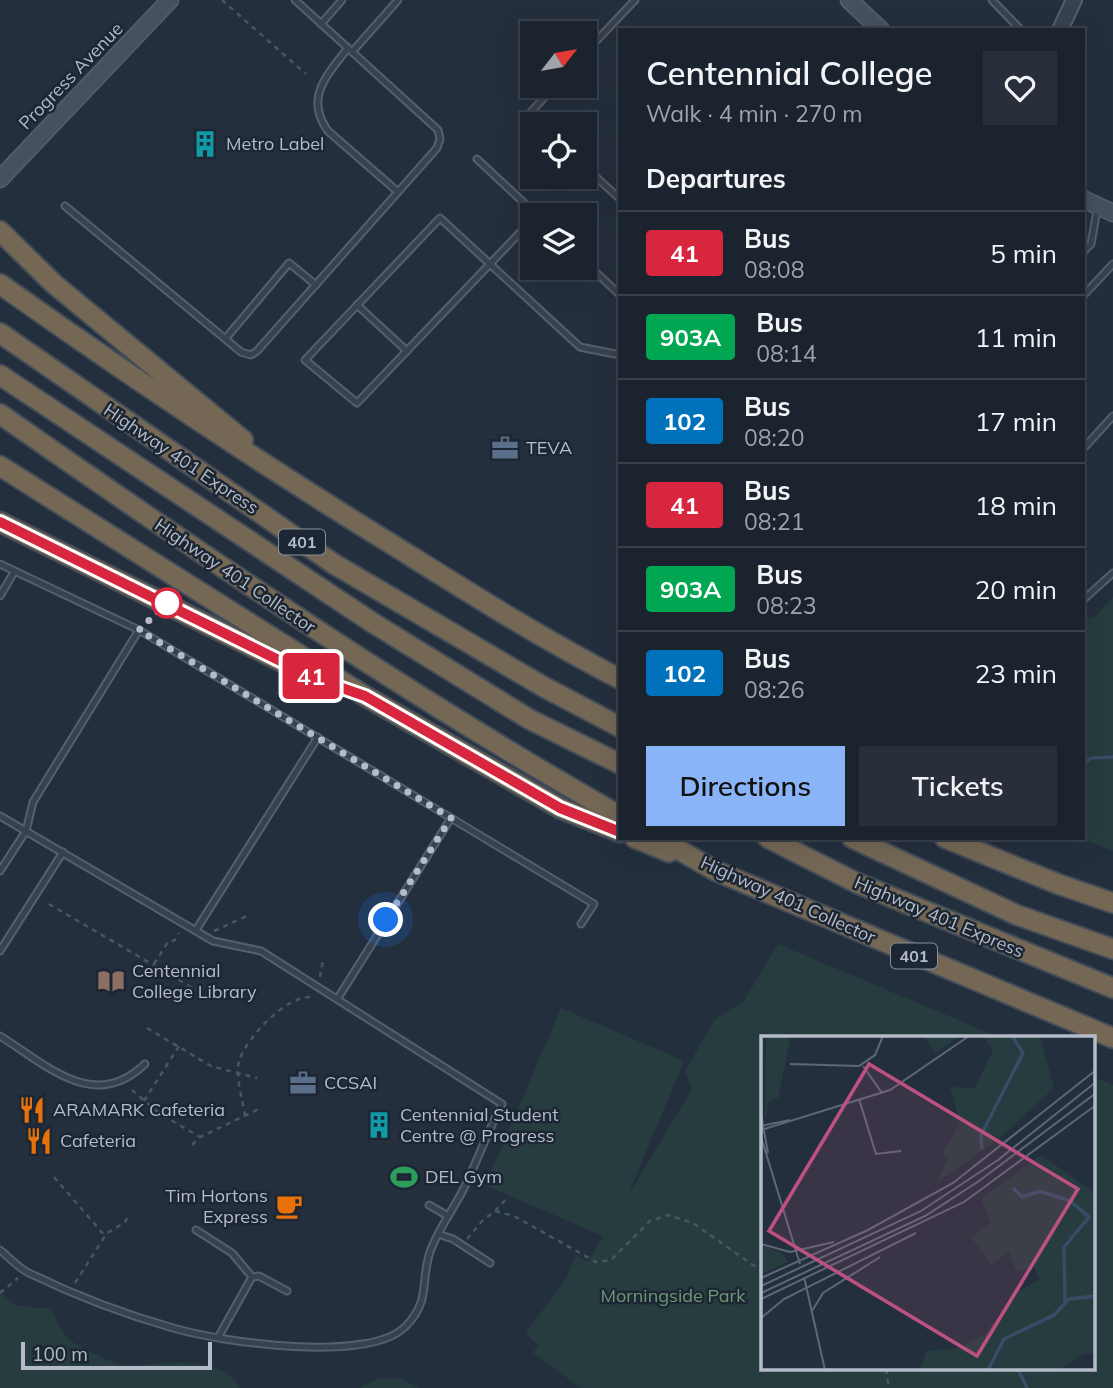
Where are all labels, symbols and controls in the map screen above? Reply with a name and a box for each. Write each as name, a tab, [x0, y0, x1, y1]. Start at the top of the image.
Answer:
street label: Progress Avenue	[14, 17, 128, 134]
north arrow	[520, 21, 597, 98]
map controls	[520, 21, 597, 280]
button: heart	[983, 51, 1057, 125]
text: Centennial College	[646, 52, 933, 93]
text: Walk · 4 min · 270 m	[646, 99, 863, 128]
button: locate	[520, 112, 597, 189]
building icon: Metro Label	[190, 129, 220, 159]
place label: Metro Label	[226, 132, 324, 155]
text: Departures	[646, 162, 786, 195]
button: layers	[520, 203, 597, 280]
text: Bus	[744, 222, 790, 255]
text: 5 min	[990, 237, 1057, 270]
text: 41	[670, 238, 699, 268]
text: 08:08	[744, 255, 804, 284]
text: Bus	[756, 306, 803, 339]
text: 11 min	[975, 321, 1057, 354]
text: 903A	[660, 322, 721, 352]
text: 08:14	[756, 339, 817, 368]
text: Bus	[744, 390, 790, 423]
street label: Highway 401 Express	[99, 398, 263, 519]
text: 17 min	[975, 405, 1057, 438]
text: 102	[663, 406, 706, 436]
text: 08:20	[744, 423, 804, 452]
office icon: TEVA	[490, 433, 520, 463]
place label: TEVA	[526, 436, 572, 459]
text: Bus	[744, 474, 790, 507]
text: 18 min	[975, 489, 1057, 522]
text: 41	[670, 490, 699, 520]
text: 08:21	[744, 507, 804, 536]
street label: Highway 401 Collector	[150, 513, 321, 638]
road number: 401	[279, 530, 325, 554]
text: Bus	[756, 558, 803, 591]
text: 20 min	[975, 573, 1057, 606]
text: 903A	[660, 574, 721, 604]
unlabelled marker	[152, 588, 182, 618]
text: 08:23	[756, 591, 817, 620]
text: Bus	[744, 642, 790, 675]
line badge: 41	[280, 653, 342, 699]
text: 23 min	[975, 657, 1057, 690]
text: 102	[663, 658, 706, 688]
text: 41	[297, 661, 325, 691]
text: 08:26	[744, 675, 804, 704]
button: Directions	[646, 746, 845, 826]
button: Tickets	[859, 746, 1057, 826]
street label: Highway 401 Collector	[697, 851, 880, 949]
street label: Highway 401 Express	[851, 872, 1027, 962]
your location	[368, 902, 403, 937]
road number: 401	[891, 944, 937, 968]
place label: Centennial College Library	[132, 959, 257, 1003]
library icon: Centennial College Library	[96, 966, 126, 996]
inset map	[761, 1036, 1096, 1370]
office icon: CCSAI	[288, 1068, 318, 1098]
place label: CCSAI	[324, 1071, 377, 1094]
restaurant icon: ARAMARK Cafeteria	[17, 1095, 47, 1125]
place label: ARAMARK Cafeteria	[53, 1098, 225, 1121]
place label: Centennial Student Centre @ Progress	[400, 1103, 559, 1147]
building icon: Centennial Student Centre @ Progress	[364, 1110, 394, 1140]
restaurant icon: Cafeteria	[24, 1126, 54, 1156]
place label: Cafeteria	[60, 1129, 136, 1152]
sports icon: DEL Gym	[389, 1162, 419, 1192]
place label: DEL Gym	[425, 1165, 502, 1188]
place label: Tim Hortons Express	[165, 1184, 268, 1228]
cafe icon: Tim Hortons Express	[274, 1191, 304, 1221]
park label: Morningside Park	[601, 1284, 746, 1307]
scale bar	[21, 1339, 212, 1371]
text: 100 m	[32, 1342, 88, 1366]

